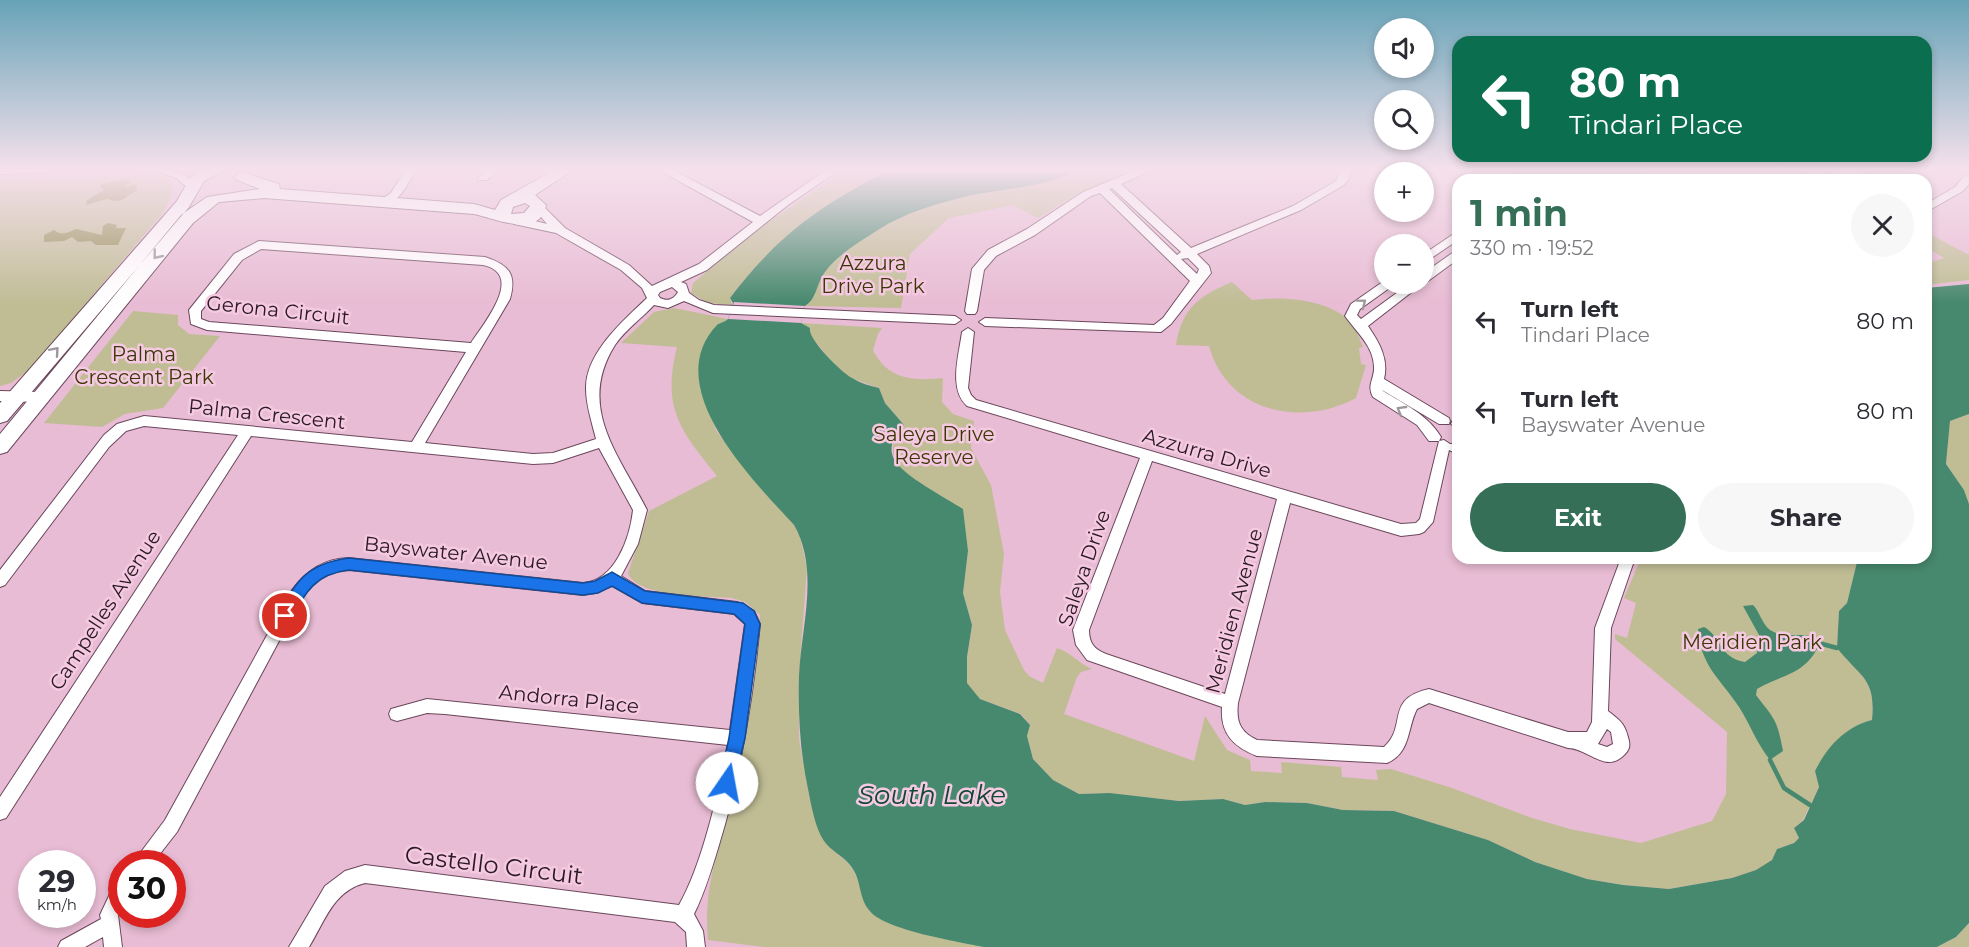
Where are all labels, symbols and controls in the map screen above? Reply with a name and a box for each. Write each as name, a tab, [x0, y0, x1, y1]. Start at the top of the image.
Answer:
map controls	[1374, 18, 1434, 294]
button: sound	[1374, 18, 1434, 78]
text: 80 m	[1569, 56, 1681, 108]
icon: left	[1470, 60, 1548, 138]
button: search	[1374, 90, 1434, 150]
text: Tindari Place	[1569, 108, 1743, 141]
button: +	[1374, 162, 1434, 222]
text: 1 min	[1470, 191, 1568, 235]
button: close	[1851, 194, 1914, 257]
button: −	[1374, 234, 1434, 294]
text: 330 m · 19:52	[1470, 236, 1594, 260]
one-way arrow	[154, 248, 165, 259]
park label: Azzura Drive Park	[821, 251, 925, 298]
street label: Gerona Circuit	[205, 291, 351, 329]
text: Turn left	[1521, 296, 1619, 323]
one-way arrow	[1355, 299, 1366, 310]
icon: left	[1470, 305, 1503, 338]
text: 80 m	[1856, 308, 1914, 335]
text: Tindari Place	[1521, 323, 1650, 347]
park label: Palma Crescent Park	[74, 342, 214, 389]
one-way arrow	[47, 347, 58, 358]
text: Turn left	[1521, 386, 1619, 413]
street label: Palma Crescent	[187, 394, 347, 434]
icon: left	[1470, 395, 1503, 428]
text: 80 m	[1856, 398, 1914, 425]
one-way arrow	[1397, 406, 1407, 417]
text: Bayswater Avenue	[1521, 413, 1705, 437]
park label: Saleya Drive Reserve	[873, 422, 995, 469]
street label: Azzurra Drive	[1140, 423, 1274, 483]
button: Exit	[1470, 483, 1686, 552]
button: Share	[1698, 483, 1914, 552]
street label: Saleya Drive	[1053, 507, 1115, 629]
street label: Campelles Avenue	[44, 525, 166, 695]
street label: Meridien Avenue	[1200, 526, 1268, 696]
street label: Bayswater Avenue	[363, 531, 549, 575]
pin	[259, 590, 310, 641]
icon: arrive	[268, 599, 301, 632]
park label: Meridien Park	[1682, 630, 1822, 654]
street label: Andorra Place	[498, 680, 640, 718]
position arrow	[695, 751, 759, 815]
water label: South Lake	[858, 779, 1006, 811]
street label: Castello Circuit	[403, 840, 585, 890]
speed limit sign: 30	[108, 850, 186, 928]
text: 29	[39, 863, 75, 900]
text: km/h	[37, 895, 77, 914]

